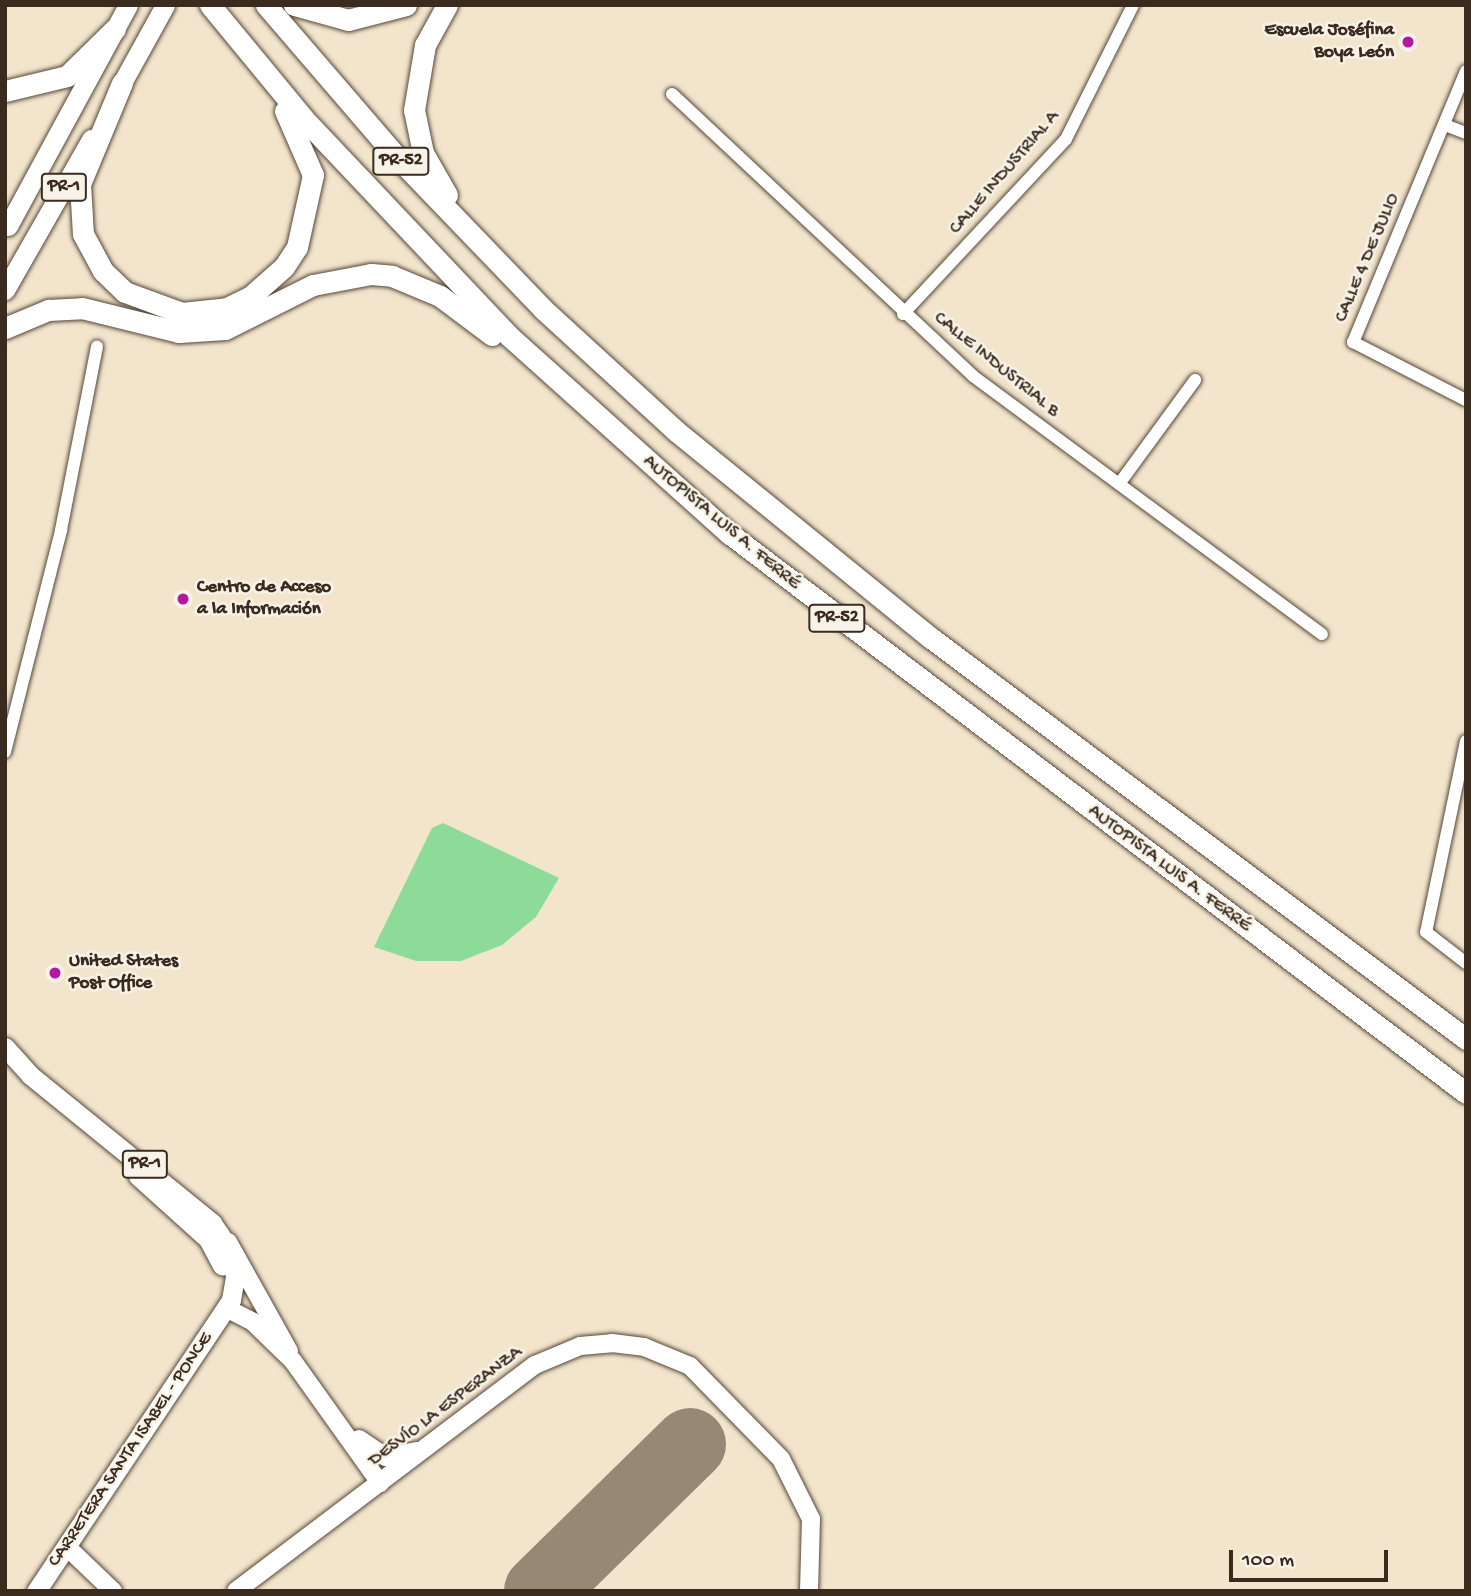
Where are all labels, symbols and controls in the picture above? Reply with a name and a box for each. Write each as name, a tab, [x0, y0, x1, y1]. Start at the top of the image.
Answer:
place label: Escuela Joséfina Boya León	[1265, 20, 1394, 64]
marker: Escuela Joséfina Boya León	[1400, 34, 1416, 50]
street label: CALLE INDUSTRIAL A	[945, 106, 1065, 240]
road number: PR-52	[371, 146, 431, 176]
road number: PR-1	[40, 172, 88, 202]
street label: CALLE 4 DE JULIO	[1331, 190, 1405, 326]
street label: CALLE INDUSTRIAL B	[929, 307, 1063, 423]
street label: AUTOPISTA LUIS A. FERRÉ	[638, 450, 804, 596]
place label: Centro de Acceso a la Información	[197, 577, 331, 621]
marker: Centro de Acceso a la Información	[175, 591, 191, 607]
road number: PR-52	[807, 604, 867, 632]
street label: AUTOPISTA LUIS A. FERRÉ	[1083, 800, 1255, 938]
place label: United States Post Office	[69, 951, 178, 995]
marker: United States Post Office	[47, 965, 63, 981]
road number: PR-1	[120, 1149, 170, 1178]
street label: CARRETERA SANTA ISABEL - PONCE	[44, 1328, 218, 1572]
street label: DESVÍO LA ESPERANZA	[365, 1342, 527, 1472]
scale bar	[1233, 1536, 1392, 1580]
text: 100 m	[1242, 1549, 1294, 1574]

